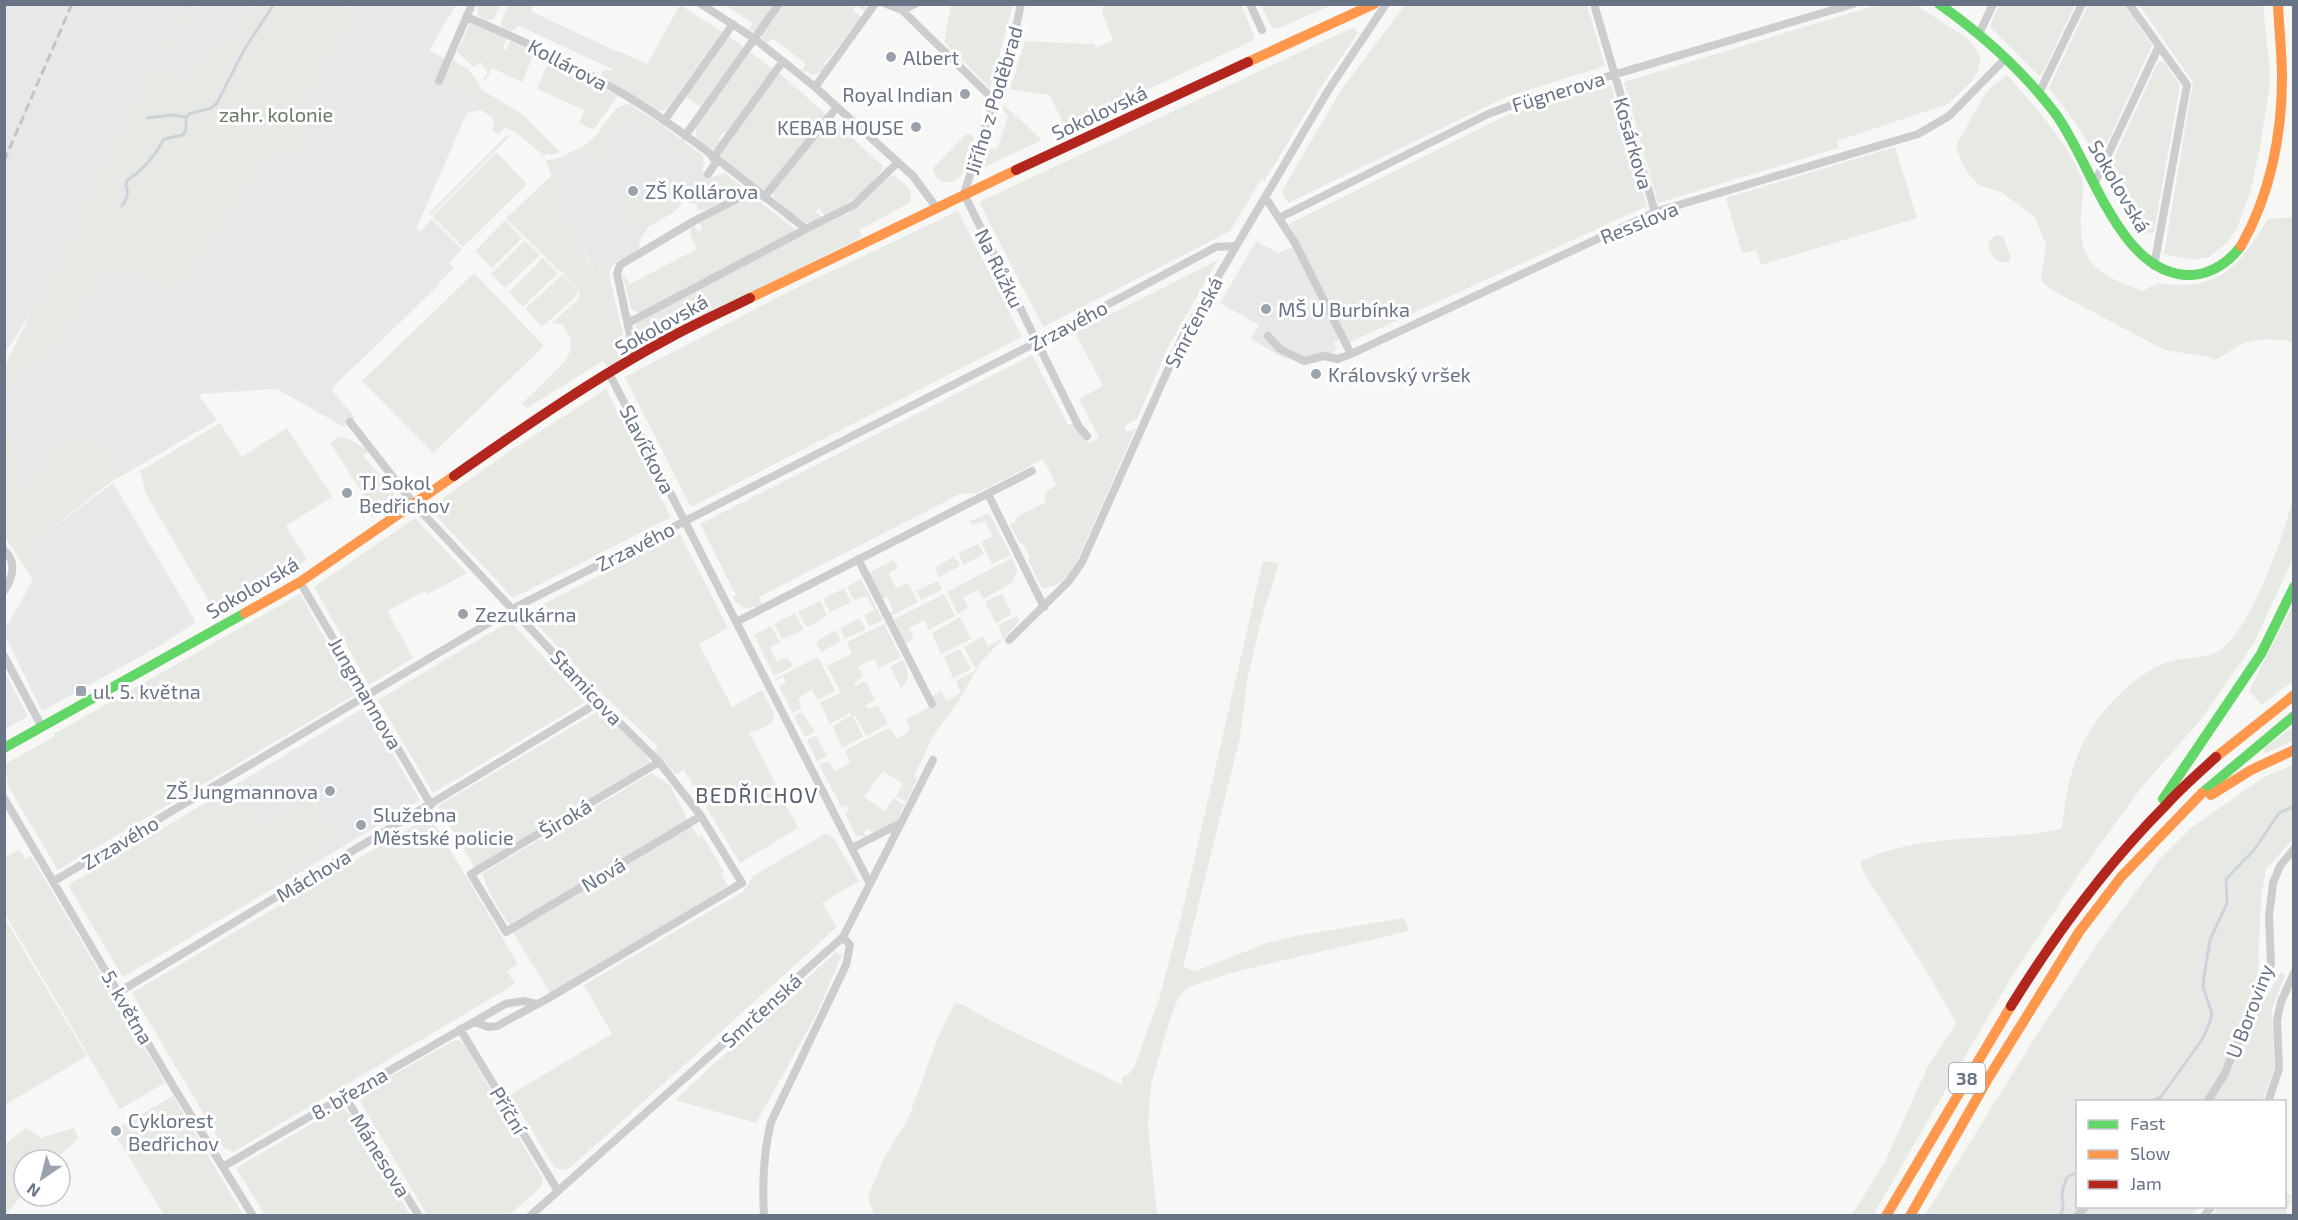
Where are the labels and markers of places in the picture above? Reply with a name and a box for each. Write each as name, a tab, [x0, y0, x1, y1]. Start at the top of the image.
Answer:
place label: Albert	[903, 45, 960, 69]
marker: Albert	[884, 50, 898, 64]
place label: Royal Indian	[842, 82, 953, 106]
marker: Royal Indian	[958, 87, 972, 101]
place label: KEBAB HOUSE	[777, 115, 904, 139]
marker: KEBAB HOUSE	[909, 120, 923, 134]
place label: ZŠ Kollárova	[645, 179, 758, 203]
marker: ZŠ Kollárova	[626, 184, 640, 198]
place label: MŠ U Burbínka	[1278, 297, 1410, 321]
marker: MŠ U Burbínka	[1259, 302, 1273, 316]
place label: Královský vršek	[1328, 362, 1471, 386]
marker: Královský vršek	[1309, 367, 1323, 381]
place label: TJ Sokol Bedřichov	[359, 470, 450, 517]
marker: TJ Sokol Bedřichov	[340, 486, 354, 500]
place label: Zezulkárna	[475, 602, 576, 626]
marker: Zezulkárna	[456, 607, 470, 621]
place label: ul. 5. května	[93, 679, 201, 703]
marker: ul. 5. května	[74, 684, 88, 698]
place label: ZŠ Jungmannova	[166, 779, 318, 803]
marker: ZŠ Jungmannova	[323, 784, 337, 798]
place label: Služebna Městské policie	[373, 802, 514, 849]
marker: Služebna Městské policie	[354, 818, 368, 832]
place label: Cyklorest Bedřichov	[128, 1108, 219, 1155]
marker: Cyklorest Bedřichov	[109, 1124, 123, 1138]

